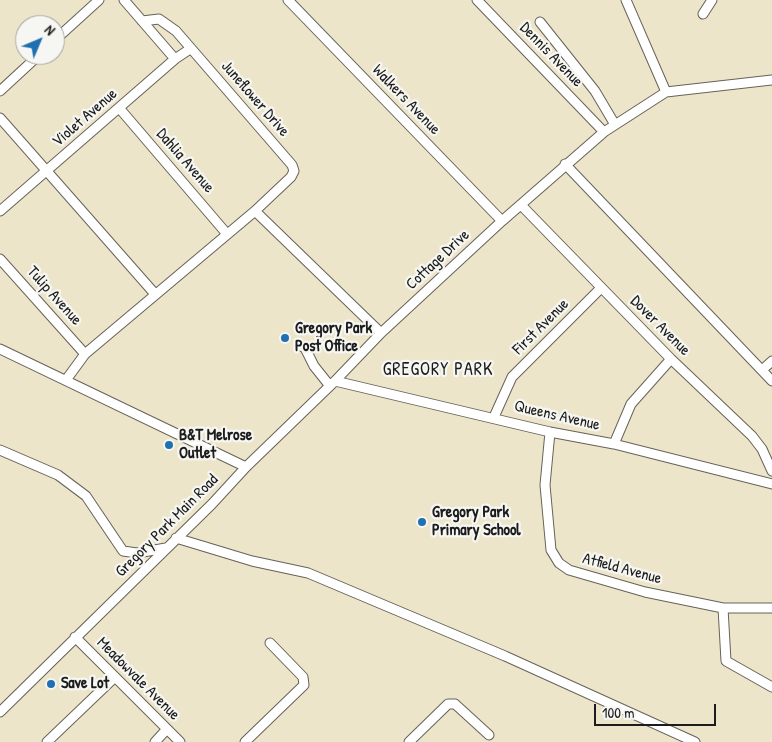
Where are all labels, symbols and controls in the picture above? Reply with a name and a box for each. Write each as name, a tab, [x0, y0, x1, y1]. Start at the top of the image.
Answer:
north arrow	[15, 15, 65, 65]
street label: Dennis Avenue	[515, 19, 587, 91]
text: N	[41, 20, 60, 39]
street label: Juneflower Drive	[217, 57, 293, 141]
street label: Walkers Avenue	[368, 61, 444, 139]
street label: Violet Avenue	[49, 85, 121, 151]
street label: Dahlia Avenue	[152, 125, 218, 197]
street label: Cottage Drive	[402, 226, 474, 294]
street label: Tulip Avenue	[22, 263, 86, 329]
street label: Dover Avenue	[626, 292, 694, 360]
street label: First Avenue	[509, 295, 573, 359]
place label: Gregory Park Post Office	[295, 319, 372, 357]
marker: Gregory Park Post Office	[279, 332, 291, 344]
district label: GREGORY PARK	[381, 359, 495, 381]
street label: Queens Avenue	[512, 397, 602, 435]
place label: B&T Melrose Outlet	[179, 426, 252, 464]
marker: B&T Melrose Outlet	[163, 439, 175, 451]
street label: Gregory Park Main Road	[112, 471, 222, 581]
place label: Gregory Park Primary School	[432, 503, 521, 541]
marker: Gregory Park Primary School	[416, 516, 428, 528]
street label: Atfield Avenue	[580, 549, 664, 589]
street label: Meadowvale Avenue	[92, 633, 184, 725]
place label: Save Lot	[61, 674, 109, 694]
marker: Save Lot	[45, 678, 57, 690]
scale bar	[597, 694, 720, 726]
text: 100 m	[602, 702, 635, 723]

